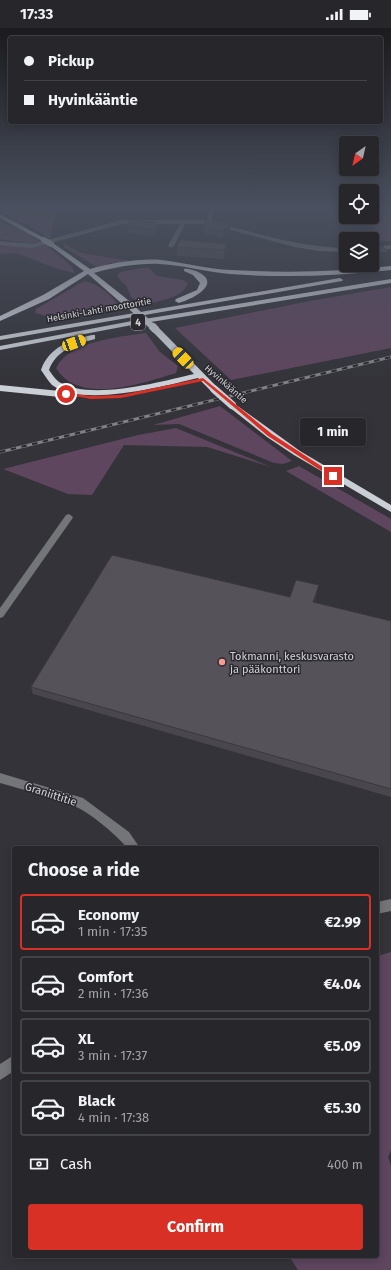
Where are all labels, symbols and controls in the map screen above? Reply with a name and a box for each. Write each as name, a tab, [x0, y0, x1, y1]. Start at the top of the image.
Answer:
text: 17:33	[20, 5, 53, 23]
text: Pickup	[48, 52, 94, 70]
text: Hyvinkääntie	[48, 91, 138, 109]
north arrow	[339, 136, 379, 176]
map controls	[339, 136, 379, 272]
button: locate	[339, 184, 379, 224]
button: layers	[339, 232, 379, 272]
street label: Helsinki-Lahti moottoritie	[46, 296, 152, 324]
road number: 4	[131, 314, 145, 330]
car	[61, 333, 87, 353]
car	[170, 345, 196, 371]
street label: Hyvinkääntie	[203, 363, 249, 405]
route start	[57, 385, 75, 403]
callout: 1 min	[300, 418, 366, 446]
text: 1 min	[317, 424, 349, 439]
route end	[324, 467, 342, 485]
place label: Tokmanni, keskusvarasto ja pääkonttori	[229, 650, 354, 676]
marker: Tokmanni, keskusvarasto ja pääkonttori	[217, 657, 227, 667]
street label: Graniittitie	[23, 780, 78, 809]
text: Choose a ride	[28, 859, 140, 881]
icon: car	[30, 904, 66, 940]
text: Economy	[78, 906, 139, 924]
text: €2.99	[324, 913, 361, 931]
text: 1 min · 17:35	[78, 924, 147, 939]
icon: car	[30, 966, 66, 1002]
text: Comfort	[78, 968, 134, 986]
text: €4.04	[323, 975, 361, 993]
text: 2 min · 17:36	[78, 986, 148, 1001]
icon: car	[30, 1028, 66, 1064]
text: XL	[78, 1030, 94, 1048]
text: €5.09	[324, 1037, 361, 1055]
text: 3 min · 17:37	[78, 1048, 147, 1063]
icon: car	[30, 1090, 66, 1126]
text: Black	[78, 1092, 115, 1110]
text: €5.30	[324, 1099, 361, 1117]
text: 4 min · 17:38	[78, 1110, 149, 1125]
icon: cash	[28, 1153, 50, 1175]
text: Cash	[60, 1155, 92, 1173]
text: 400 m	[327, 1157, 363, 1172]
button: Confirm	[28, 1204, 363, 1250]

